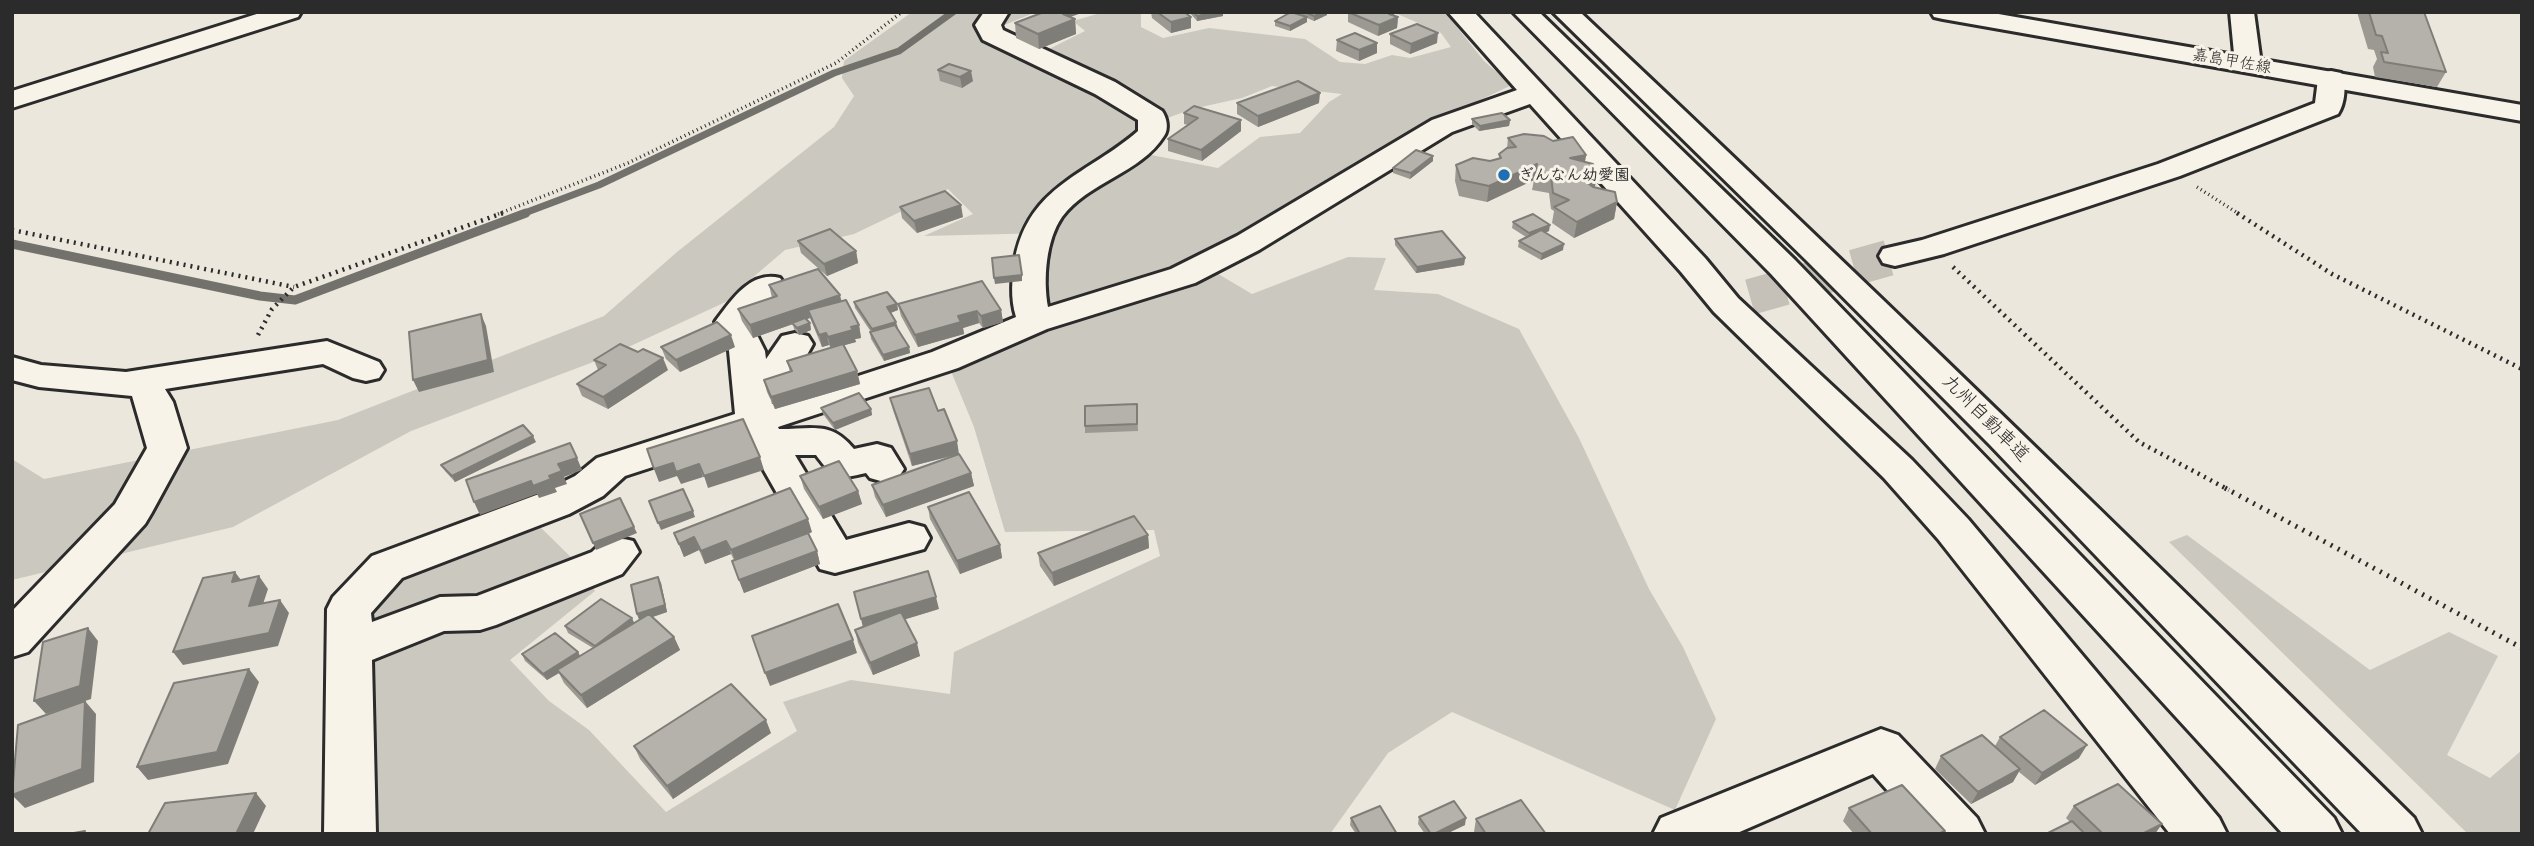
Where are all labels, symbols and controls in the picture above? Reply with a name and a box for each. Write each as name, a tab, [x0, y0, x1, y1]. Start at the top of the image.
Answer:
street label: 嘉島甲佐線	[2191, 45, 2273, 77]
place label: ぎんなん幼愛園	[1518, 165, 1630, 185]
marker: ぎんなん幼愛園	[1496, 167, 1512, 183]
street label: 九州自動車道	[1938, 370, 2034, 466]

